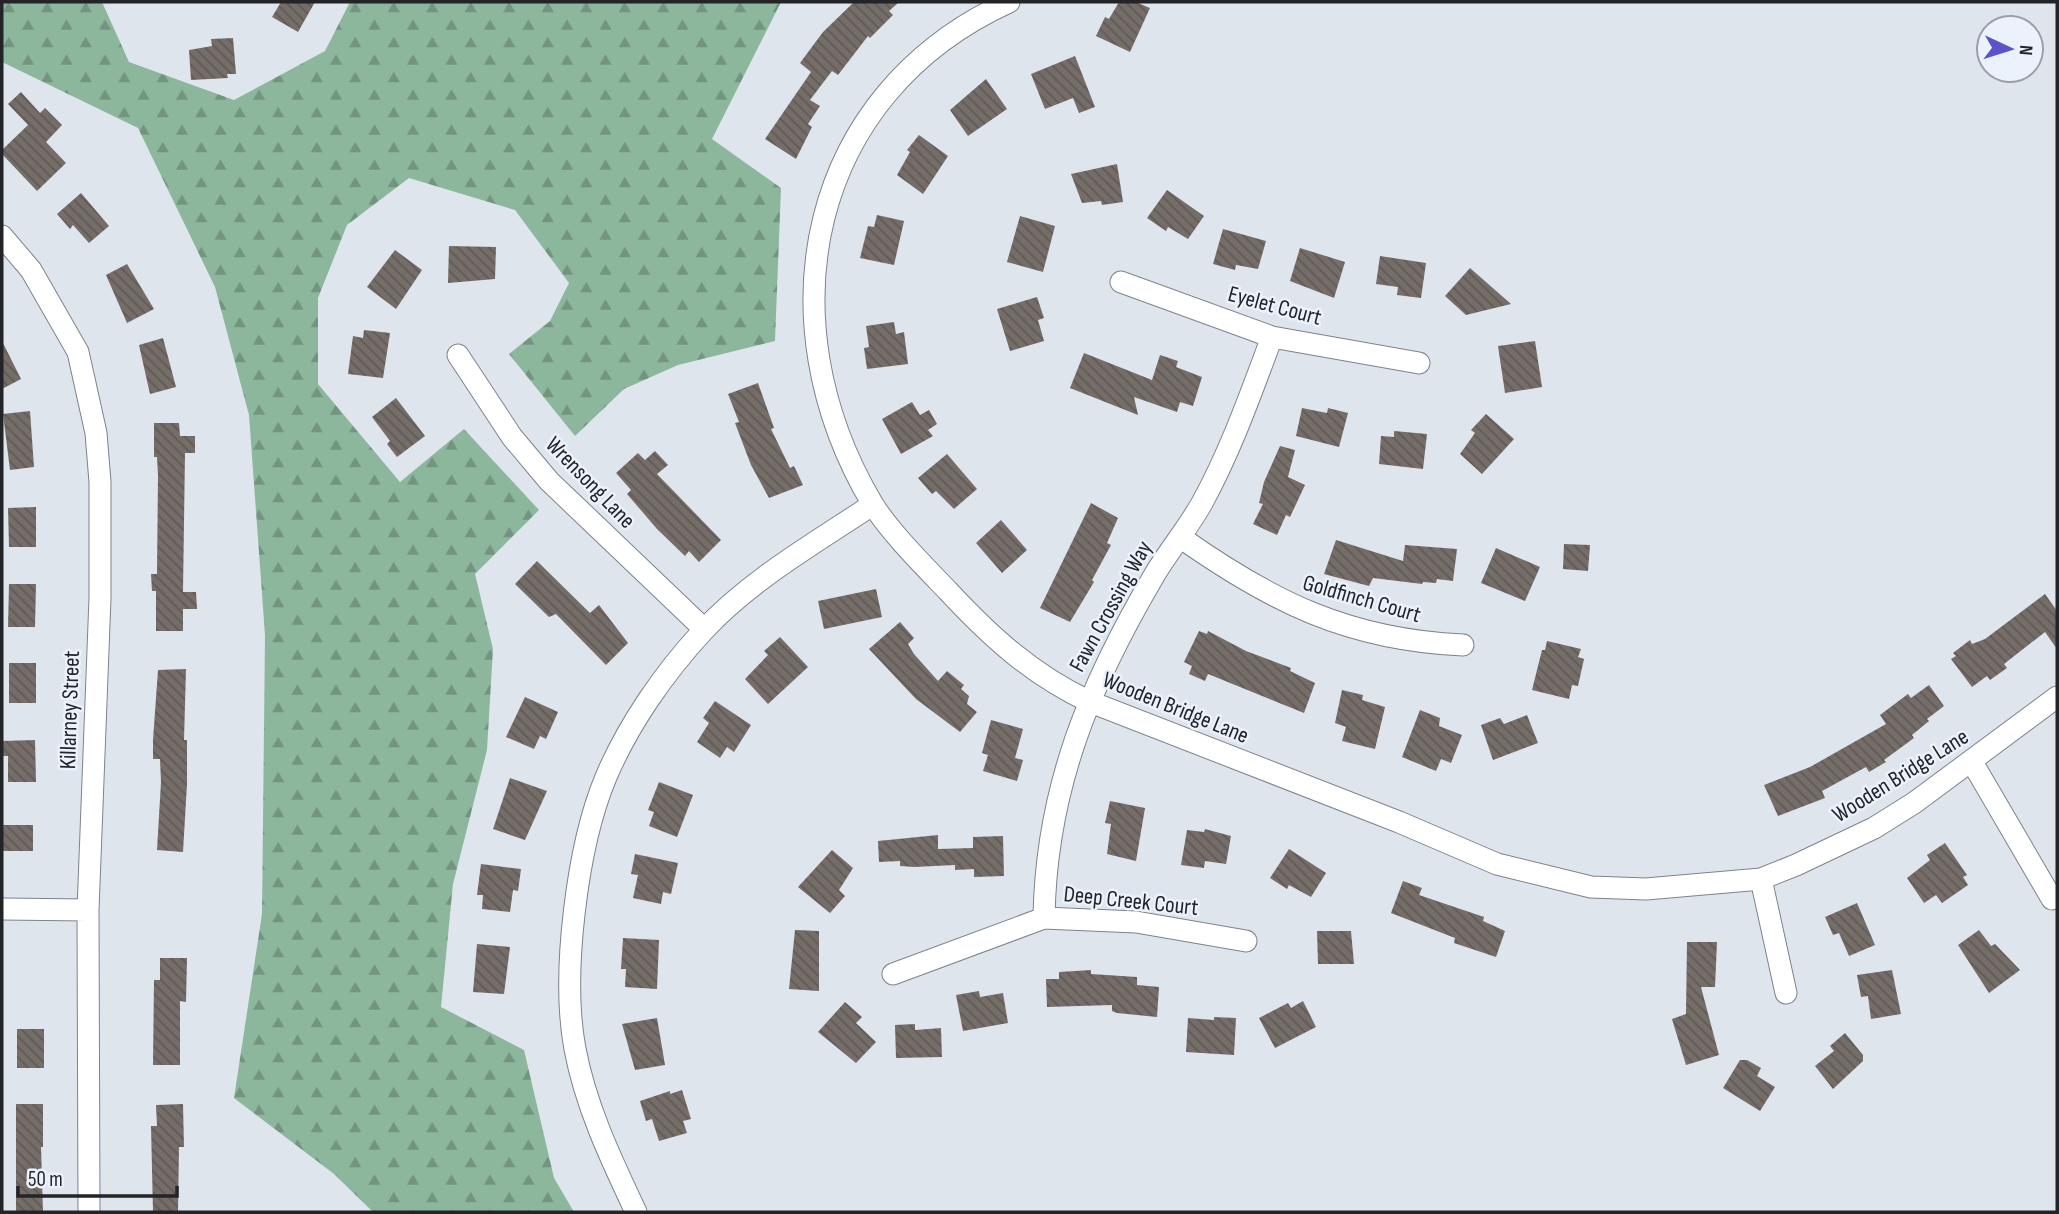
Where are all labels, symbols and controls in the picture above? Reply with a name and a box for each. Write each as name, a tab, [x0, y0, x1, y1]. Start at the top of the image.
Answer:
north arrow	[1975, 14, 2045, 84]
text: N	[2014, 44, 2037, 56]
street label: Eyelet Court	[1225, 280, 1325, 332]
street label: Wrensong Lane	[540, 431, 641, 534]
street label: Fawn Crossing Way	[1063, 536, 1158, 677]
street label: Goldfinch Court	[1299, 569, 1424, 629]
street label: Killarney Street	[54, 650, 86, 770]
street label: Wooden Bridge Lane	[1098, 666, 1253, 750]
street label: Wooden Bridge Lane	[1827, 723, 1974, 829]
street label: Deep Creek Court	[1062, 880, 1200, 922]
scale bar	[18, 1154, 177, 1198]
text: 50 m	[28, 1167, 63, 1192]

